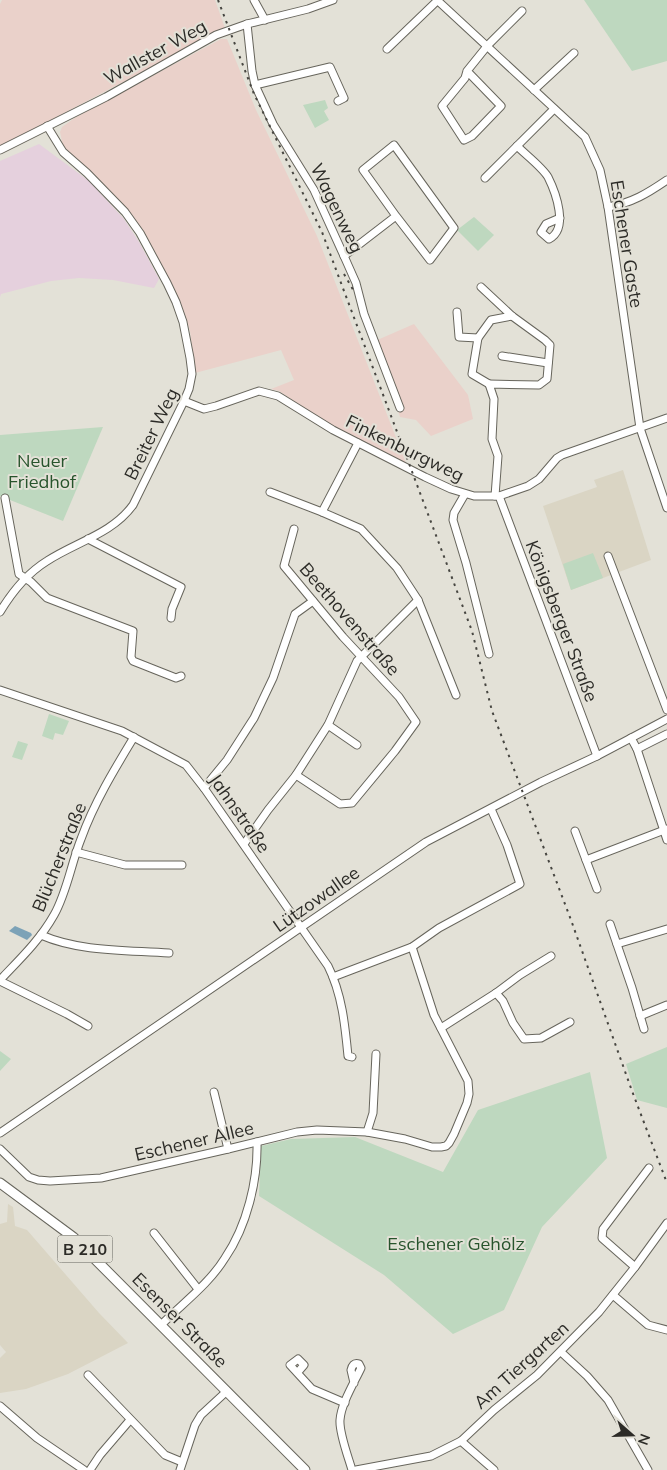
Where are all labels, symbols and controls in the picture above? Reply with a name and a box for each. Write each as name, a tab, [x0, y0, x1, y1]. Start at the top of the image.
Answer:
street label: Wallster Weg	[100, 14, 210, 90]
street label: Wagenweg	[305, 159, 369, 257]
street label: Eschener Gaste	[606, 178, 648, 310]
street label: Breiter Weg	[119, 384, 183, 484]
street label: Finkenburgweg	[342, 409, 468, 487]
park label: Neuer Friedhof	[8, 449, 77, 493]
street label: Königsberger Straße	[521, 537, 603, 705]
street label: Beethovenstraße	[295, 558, 405, 680]
street label: Jahnstraße	[204, 769, 276, 857]
street label: Blücherstraße	[27, 799, 91, 915]
street label: Lützowallee	[268, 861, 364, 937]
street label: Eschener Allee	[132, 1116, 256, 1166]
park label: Eschener Gehölz	[387, 1232, 525, 1255]
road number: B 210	[58, 1236, 112, 1262]
street label: Esenser Straße	[127, 1267, 233, 1373]
street label: Am Tiergarten	[469, 1316, 573, 1414]
north arrow	[607, 1410, 657, 1460]
text: N	[634, 1431, 654, 1447]

